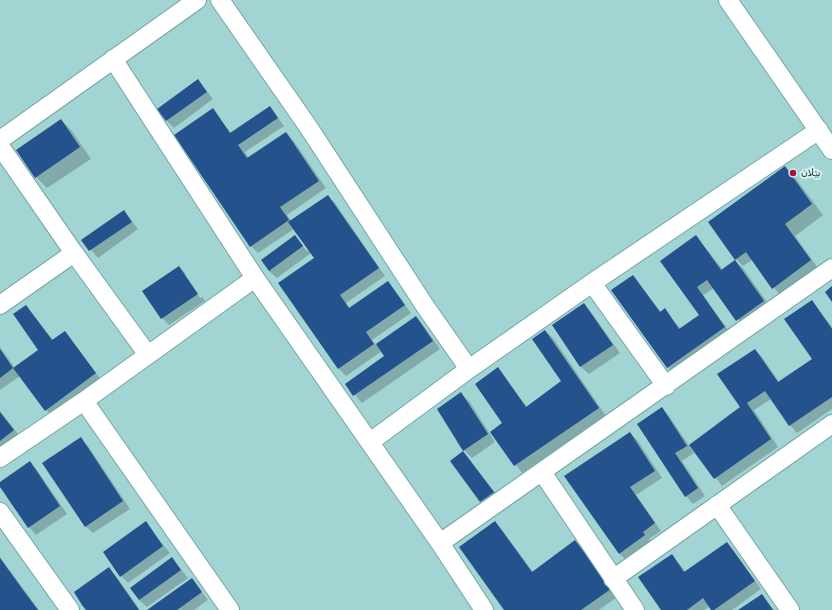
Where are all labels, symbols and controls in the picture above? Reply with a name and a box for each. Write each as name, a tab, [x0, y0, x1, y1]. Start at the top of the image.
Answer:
place label: بێلان	[801, 167, 821, 179]
marker: بێلان	[788, 168, 798, 178]

